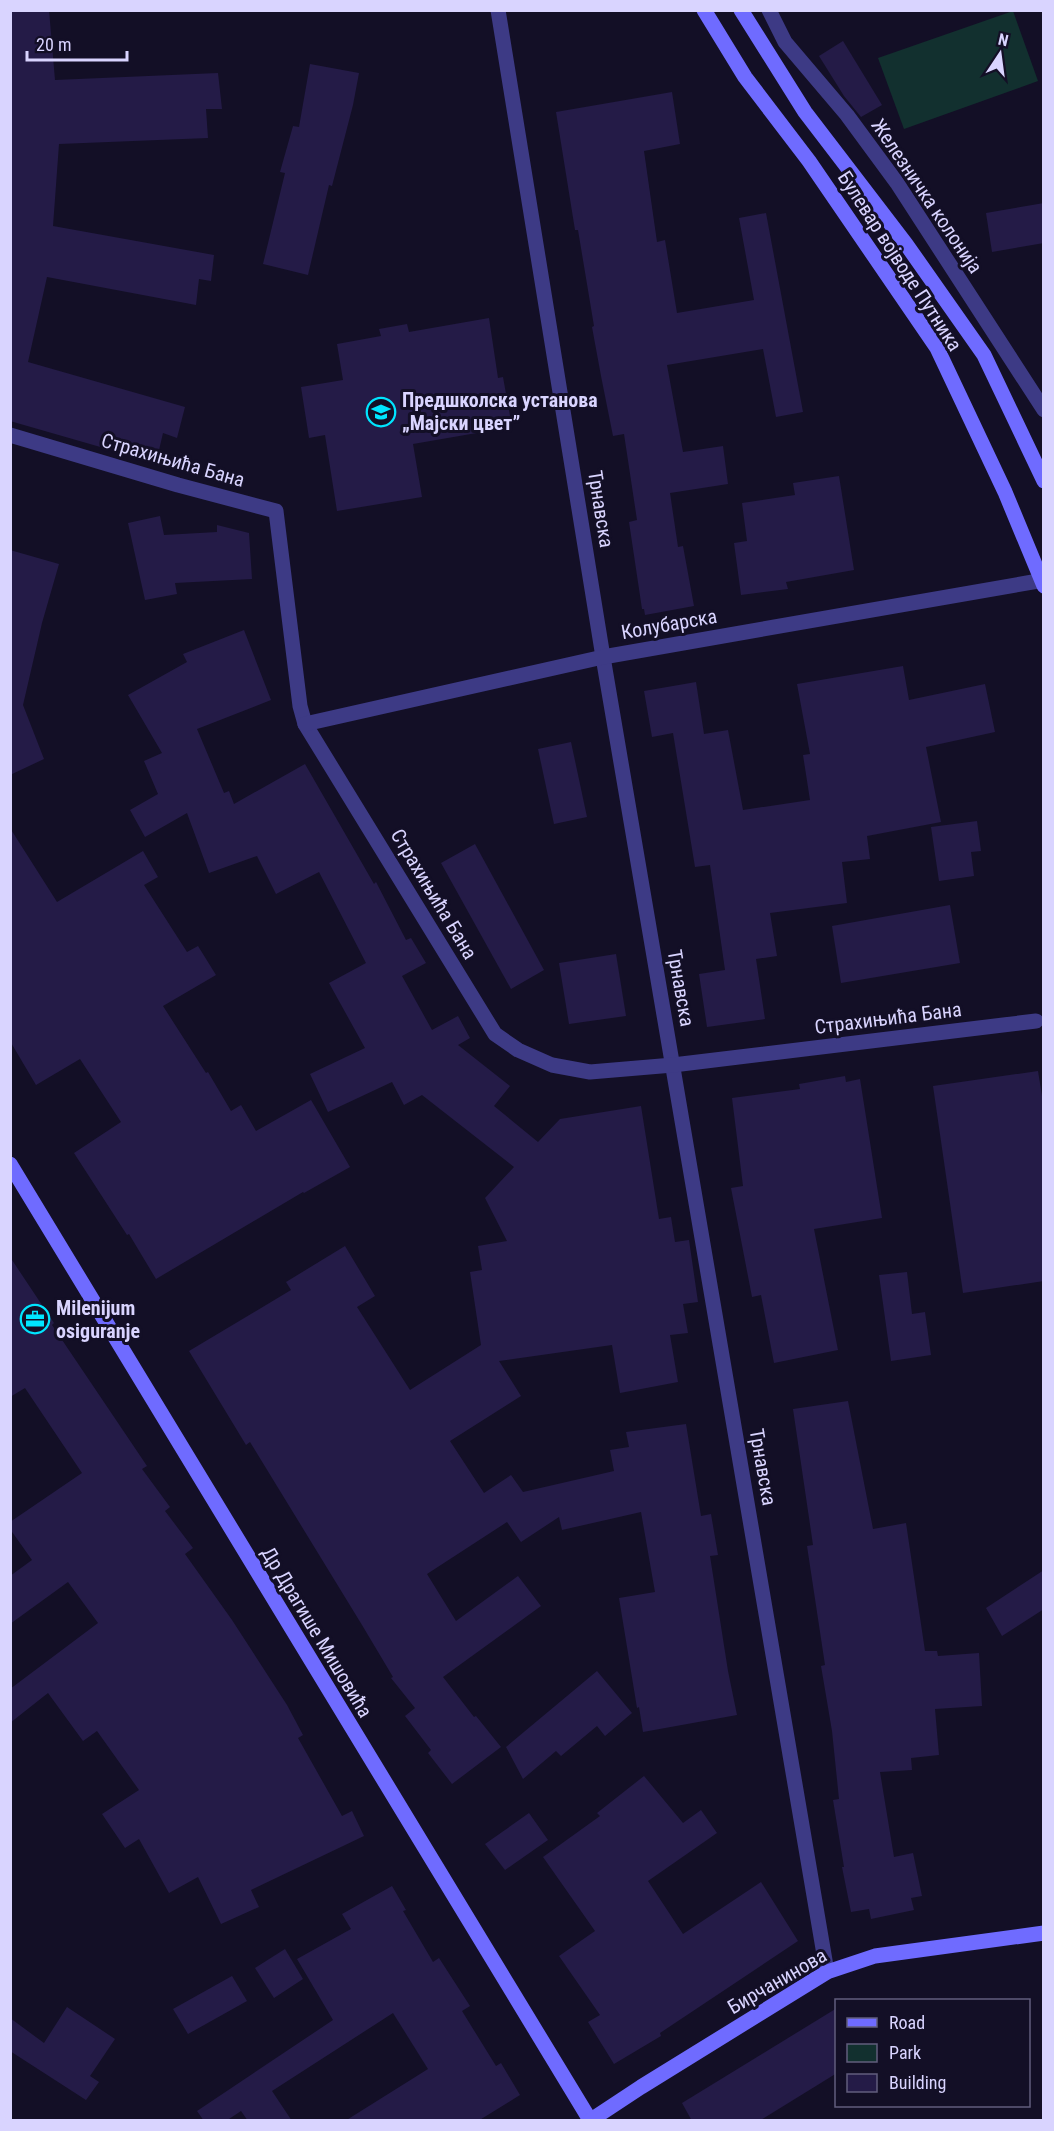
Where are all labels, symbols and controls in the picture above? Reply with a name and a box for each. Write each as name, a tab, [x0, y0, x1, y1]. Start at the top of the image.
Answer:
scale bar	[27, 24, 128, 62]
north arrow	[970, 24, 1030, 84]
text: N	[996, 30, 1010, 50]
text: 20 m	[36, 34, 71, 55]
street label: Железничка колонија	[866, 114, 988, 278]
street label: Булевар војводе Путника	[833, 166, 967, 356]
place label: Предшколска установа „Мајски цвет”	[402, 388, 598, 435]
school or university icon: Предшколска установа „Мајски цвет”	[365, 396, 397, 428]
street label: Страхињића Бана	[99, 428, 247, 492]
street label: Трнавска	[583, 469, 619, 549]
street label: Колубарска	[619, 604, 719, 644]
street label: Страхињића Бана	[386, 824, 482, 964]
street label: Трнавска	[662, 948, 700, 1028]
street label: Страхињића Бана	[813, 997, 963, 1039]
place label: Milenijum osiguranje	[56, 1296, 140, 1343]
office icon: Milenijum osiguranje	[19, 1303, 51, 1335]
street label: Трнавска	[744, 1427, 782, 1507]
street label: Др Драгише Мишовића	[256, 1542, 378, 1722]
street label: Бирчанинова	[723, 1943, 831, 2019]
legend	[835, 1999, 1030, 2107]
text: Road	[889, 2012, 925, 2033]
text: Park	[889, 2042, 921, 2063]
text: Building	[889, 2072, 946, 2093]

